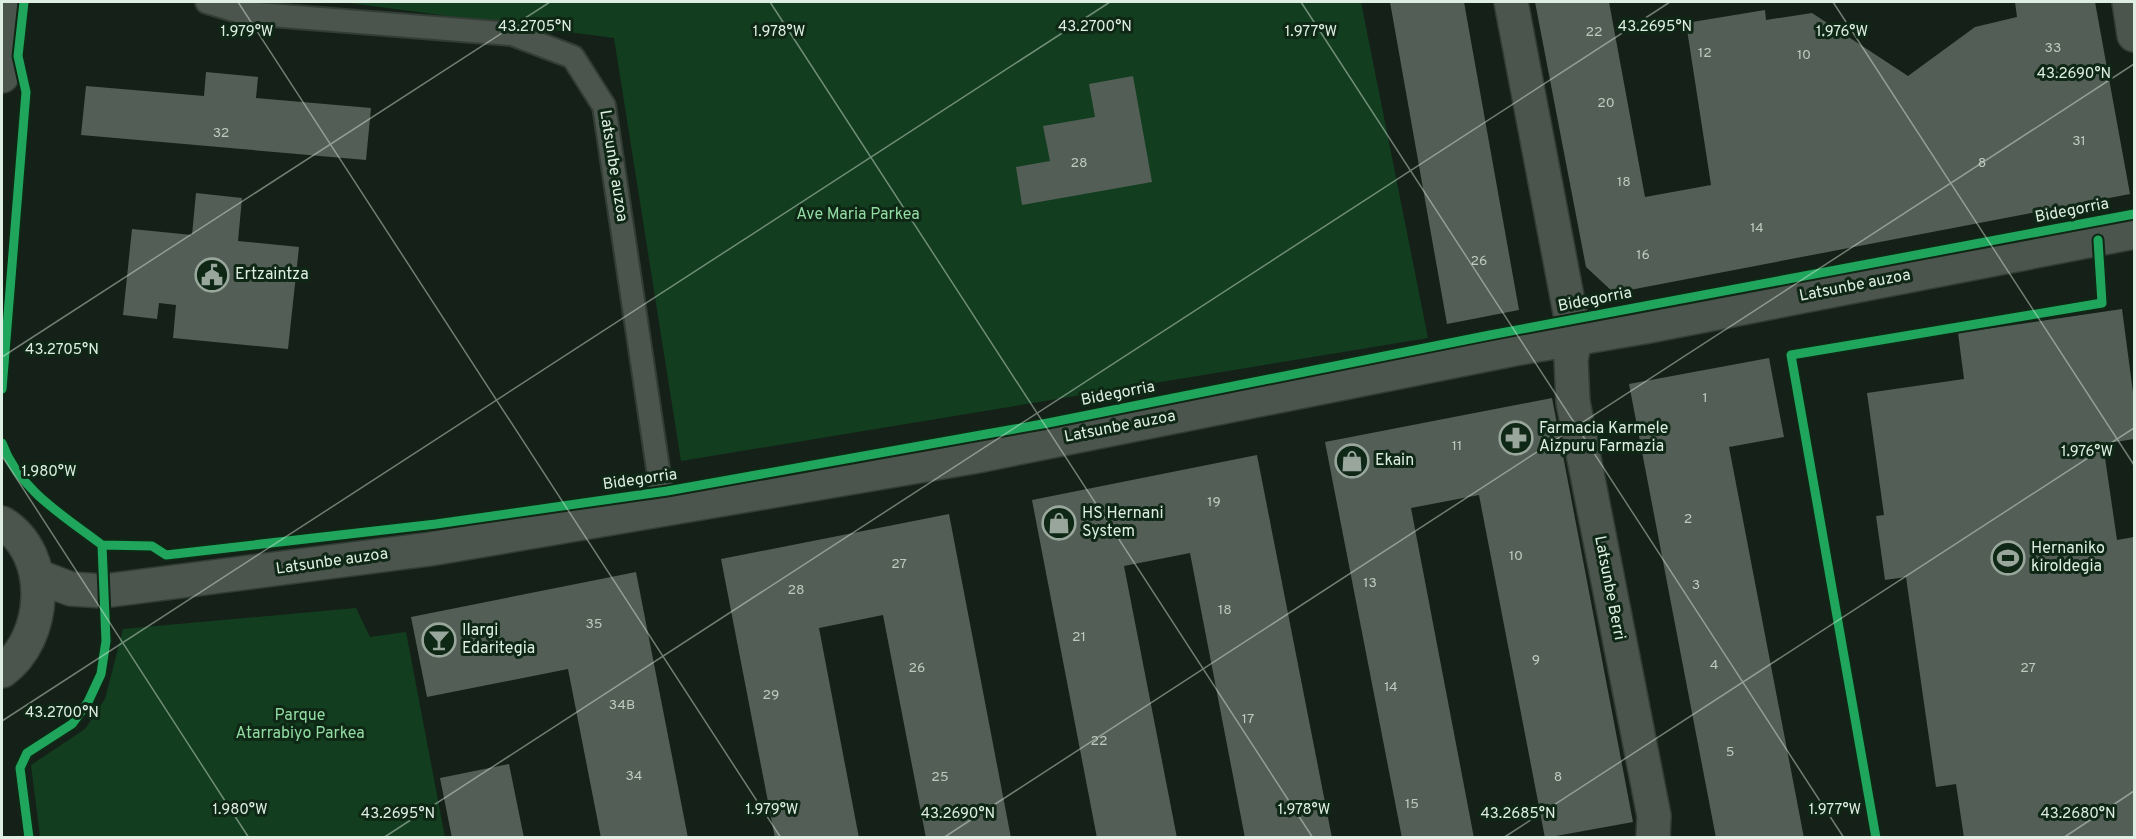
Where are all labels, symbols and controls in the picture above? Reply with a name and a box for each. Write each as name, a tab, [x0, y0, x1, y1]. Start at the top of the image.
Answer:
text: 43.2705°N	[498, 18, 572, 37]
text: 43.2700°N	[1058, 18, 1132, 37]
text: 43.2695°N	[1618, 18, 1692, 37]
text: 1.979°W	[221, 23, 273, 42]
text: 1.978°W	[753, 23, 805, 42]
text: 1.977°W	[1285, 23, 1337, 42]
text: 1.976°W	[1816, 23, 1868, 42]
house number: 22	[1585, 24, 1603, 41]
house number: 33	[2045, 40, 2061, 57]
house number: 12	[1698, 45, 1712, 62]
house number: 10	[1797, 47, 1811, 64]
text: 43.2690°N	[2037, 65, 2111, 84]
house number: 20	[1597, 95, 1615, 112]
street label: Latsunbe auzoa	[594, 109, 632, 223]
house number: 32	[213, 125, 229, 142]
house number: 31	[2072, 133, 2086, 150]
house number: 28	[1070, 155, 1088, 172]
house number: 8	[1978, 155, 1986, 172]
house number: 18	[1617, 174, 1631, 191]
street label: Bidegorria	[2033, 194, 2111, 228]
park label: Ave Maria Parkea	[796, 205, 920, 225]
house number: 14	[1750, 220, 1764, 237]
house number: 16	[1636, 247, 1650, 264]
house number: 26	[1471, 253, 1487, 270]
public building icon: Ertzaintza	[194, 257, 230, 293]
place label: Ertzaintza	[235, 265, 309, 285]
street label: Latsunbe auzoa	[1798, 265, 1912, 307]
street label: Bidegorria	[1556, 283, 1634, 317]
text: 43.2705°N	[25, 341, 99, 360]
street label: Bidegorria	[1079, 377, 1157, 411]
house number: 1	[1702, 390, 1708, 407]
street label: Latsunbe auzoa	[1063, 406, 1177, 448]
place label: Farmacia Karmele Aizpuru Farmazia	[1539, 419, 1668, 457]
pharmacy icon: Farmacia Karmele Aizpuru Farmazia	[1498, 420, 1534, 456]
house number: 11	[1452, 438, 1462, 455]
shop icon: Ekain	[1334, 443, 1370, 479]
text: 1.976°W	[2061, 443, 2113, 462]
place label: Ekain	[1375, 451, 1414, 471]
text: 1.980°W	[21, 463, 77, 482]
street label: Bidegorria	[601, 465, 679, 495]
house number: 19	[1207, 494, 1221, 511]
place label: HS Hernani System	[1082, 504, 1163, 542]
shop icon: HS Hernani System	[1041, 505, 1077, 541]
house number: 2	[1684, 511, 1692, 528]
street label: Latsunbe Berri	[1589, 534, 1629, 642]
place label: Hernaniko kiroldegia	[2031, 539, 2105, 577]
sports icon: Hernaniko kiroldegia	[1990, 540, 2026, 576]
street label: Latsunbe auzoa	[275, 544, 389, 580]
house number: 10	[1509, 548, 1523, 565]
house number: 27	[891, 556, 907, 573]
house number: 13	[1363, 575, 1377, 592]
house number: 3	[1692, 577, 1700, 594]
house number: 28	[787, 582, 805, 599]
house number: 18	[1218, 602, 1232, 619]
house number: 35	[585, 616, 603, 633]
place label: Ilargi Edaritegia	[462, 621, 535, 659]
bar icon: Ilargi Edaritegia	[421, 622, 457, 658]
house number: 21	[1072, 629, 1086, 646]
house number: 9	[1532, 652, 1540, 669]
house number: 4	[1710, 657, 1718, 674]
house number: 26	[909, 660, 925, 677]
house number: 27	[2020, 660, 2036, 677]
house number: 14	[1384, 679, 1398, 696]
house number: 29	[763, 687, 779, 704]
house number: 34B	[609, 697, 635, 714]
text: 43.2700°N	[25, 704, 99, 723]
park label: Parque Atarrabiyo Parkea	[235, 706, 365, 744]
house number: 17	[1242, 711, 1254, 728]
house number: 22	[1090, 733, 1108, 750]
house number: 5	[1726, 744, 1734, 761]
house number: 34	[625, 768, 643, 785]
house number: 25	[931, 769, 949, 786]
house number: 8	[1554, 769, 1562, 786]
house number: 15	[1405, 796, 1419, 813]
text: 1.980°W	[212, 801, 268, 820]
text: 1.979°W	[746, 801, 798, 820]
text: 1.978°W	[1278, 801, 1330, 820]
text: 1.977°W	[1809, 801, 1861, 820]
text: 43.2695°N	[361, 805, 435, 824]
text: 43.2690°N	[921, 805, 995, 824]
text: 43.2685°N	[1480, 805, 1556, 824]
text: 43.2680°N	[2040, 805, 2116, 824]

